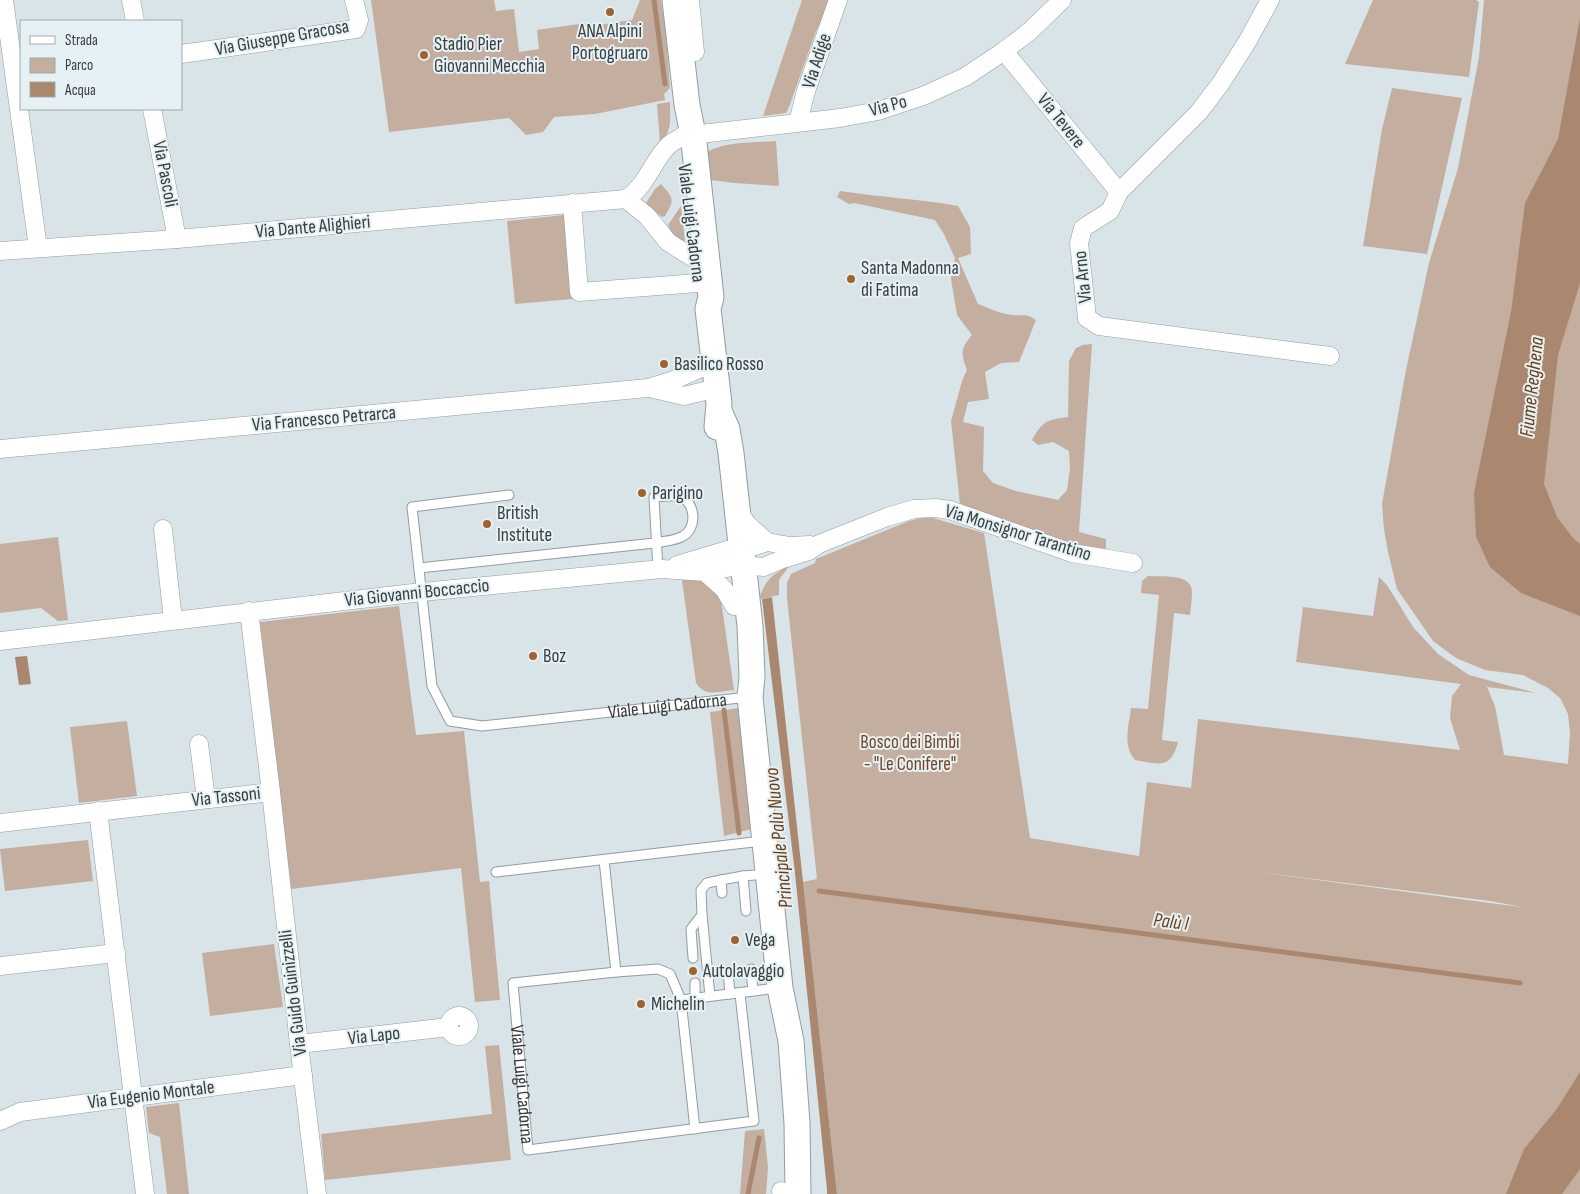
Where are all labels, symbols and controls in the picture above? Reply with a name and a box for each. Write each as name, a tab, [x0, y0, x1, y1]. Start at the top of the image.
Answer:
marker: ANA Alpini Portogruaro	[604, 6, 616, 18]
street label: Via Giuseppe Gracosa	[213, 15, 351, 61]
legend	[20, 20, 182, 110]
place label: ANA Alpini Portogruaro	[572, 20, 648, 65]
street label: Via Adige	[797, 30, 837, 92]
text: Strada	[65, 31, 98, 50]
place label: Stadio Pier Giovanni Mecchia	[434, 33, 545, 78]
marker: Stadio Pier Giovanni Mecchia	[418, 49, 430, 61]
text: Parco	[65, 56, 93, 75]
text: Acqua	[64, 81, 96, 100]
street label: Via Tevere	[1032, 89, 1090, 153]
street label: Via Po	[867, 90, 909, 122]
street label: Via Pascoli	[147, 139, 183, 209]
street label: Viale Luigi Cadorna	[672, 162, 710, 284]
street label: Via Dante Alighieri	[255, 211, 371, 243]
street label: Via Arno	[1069, 250, 1097, 304]
place label: Santa Madonna di Fatima	[861, 257, 959, 302]
marker: Santa Madonna di Fatima	[845, 273, 857, 285]
water label: Fiume Reghena	[1515, 336, 1549, 438]
place label: Basilico Rosso	[674, 353, 764, 376]
marker: Basilico Rosso	[658, 358, 670, 370]
street label: Via Francesco Petrarca	[251, 401, 397, 437]
place label: Parigino	[652, 482, 703, 505]
marker: Parigino	[636, 487, 648, 499]
street label: Via Monsignor Tarantino	[942, 500, 1094, 566]
place label: British Institute	[497, 502, 552, 547]
marker: British Institute	[481, 518, 493, 530]
street label: Via Giovanni Boccaccio	[343, 574, 491, 612]
place label: Boz	[543, 645, 566, 668]
marker: Boz	[527, 650, 539, 662]
street label: Viale Luigi Cadorna	[607, 688, 728, 724]
park label: Bosco dei Bimbi - "Le Conifere"	[860, 731, 960, 776]
water label: Principale Palù Nuovo	[760, 767, 798, 909]
street label: Via Tassoni	[190, 782, 262, 812]
water label: Palù I	[1152, 908, 1191, 936]
street label: Via Guido Guinizzelli	[274, 929, 312, 1057]
place label: Vega	[745, 929, 775, 952]
marker: Vega	[729, 934, 741, 946]
place label: Autolavaggio	[702, 960, 784, 983]
marker: Autolavaggio	[687, 965, 699, 977]
place label: Michelin	[651, 993, 705, 1016]
marker: Michelin	[635, 998, 647, 1010]
street label: Via Lapo	[347, 1022, 401, 1050]
street label: Viale Luigi Cadorna	[505, 1024, 539, 1145]
street label: Via Eugenio Montale	[86, 1076, 216, 1114]

